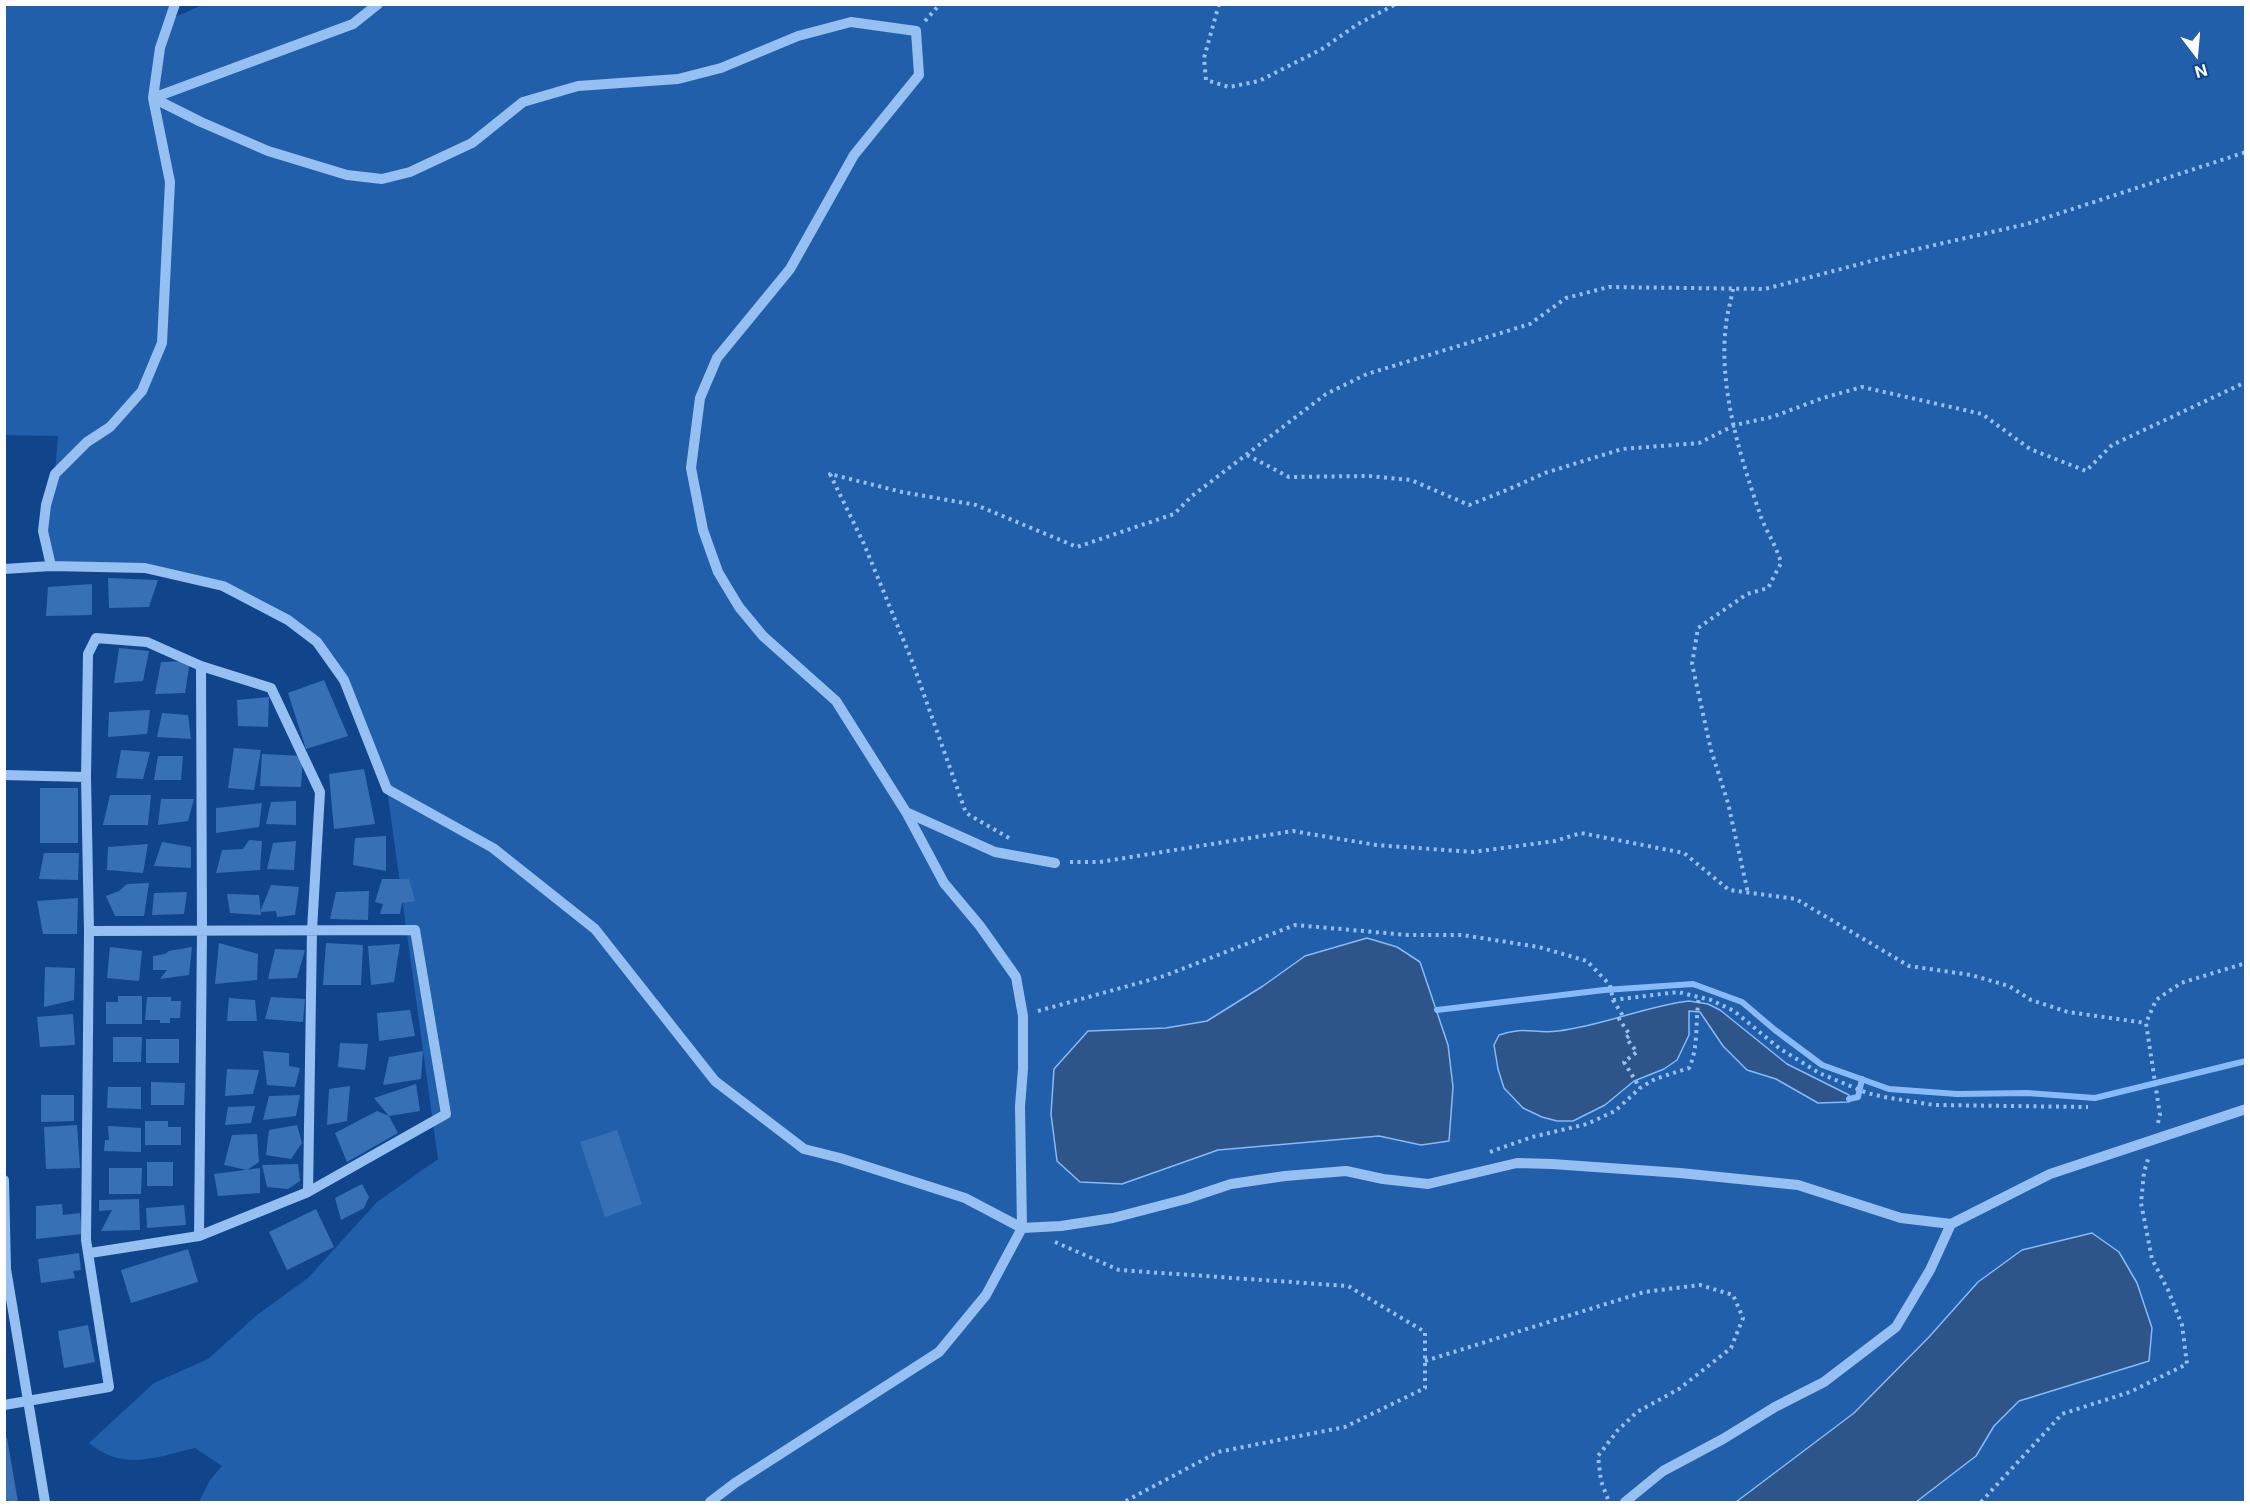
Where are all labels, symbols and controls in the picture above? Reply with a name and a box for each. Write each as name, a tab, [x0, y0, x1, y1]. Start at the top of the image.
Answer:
north arrow	[2166, 24, 2226, 84]
text: N	[2192, 60, 2210, 83]

